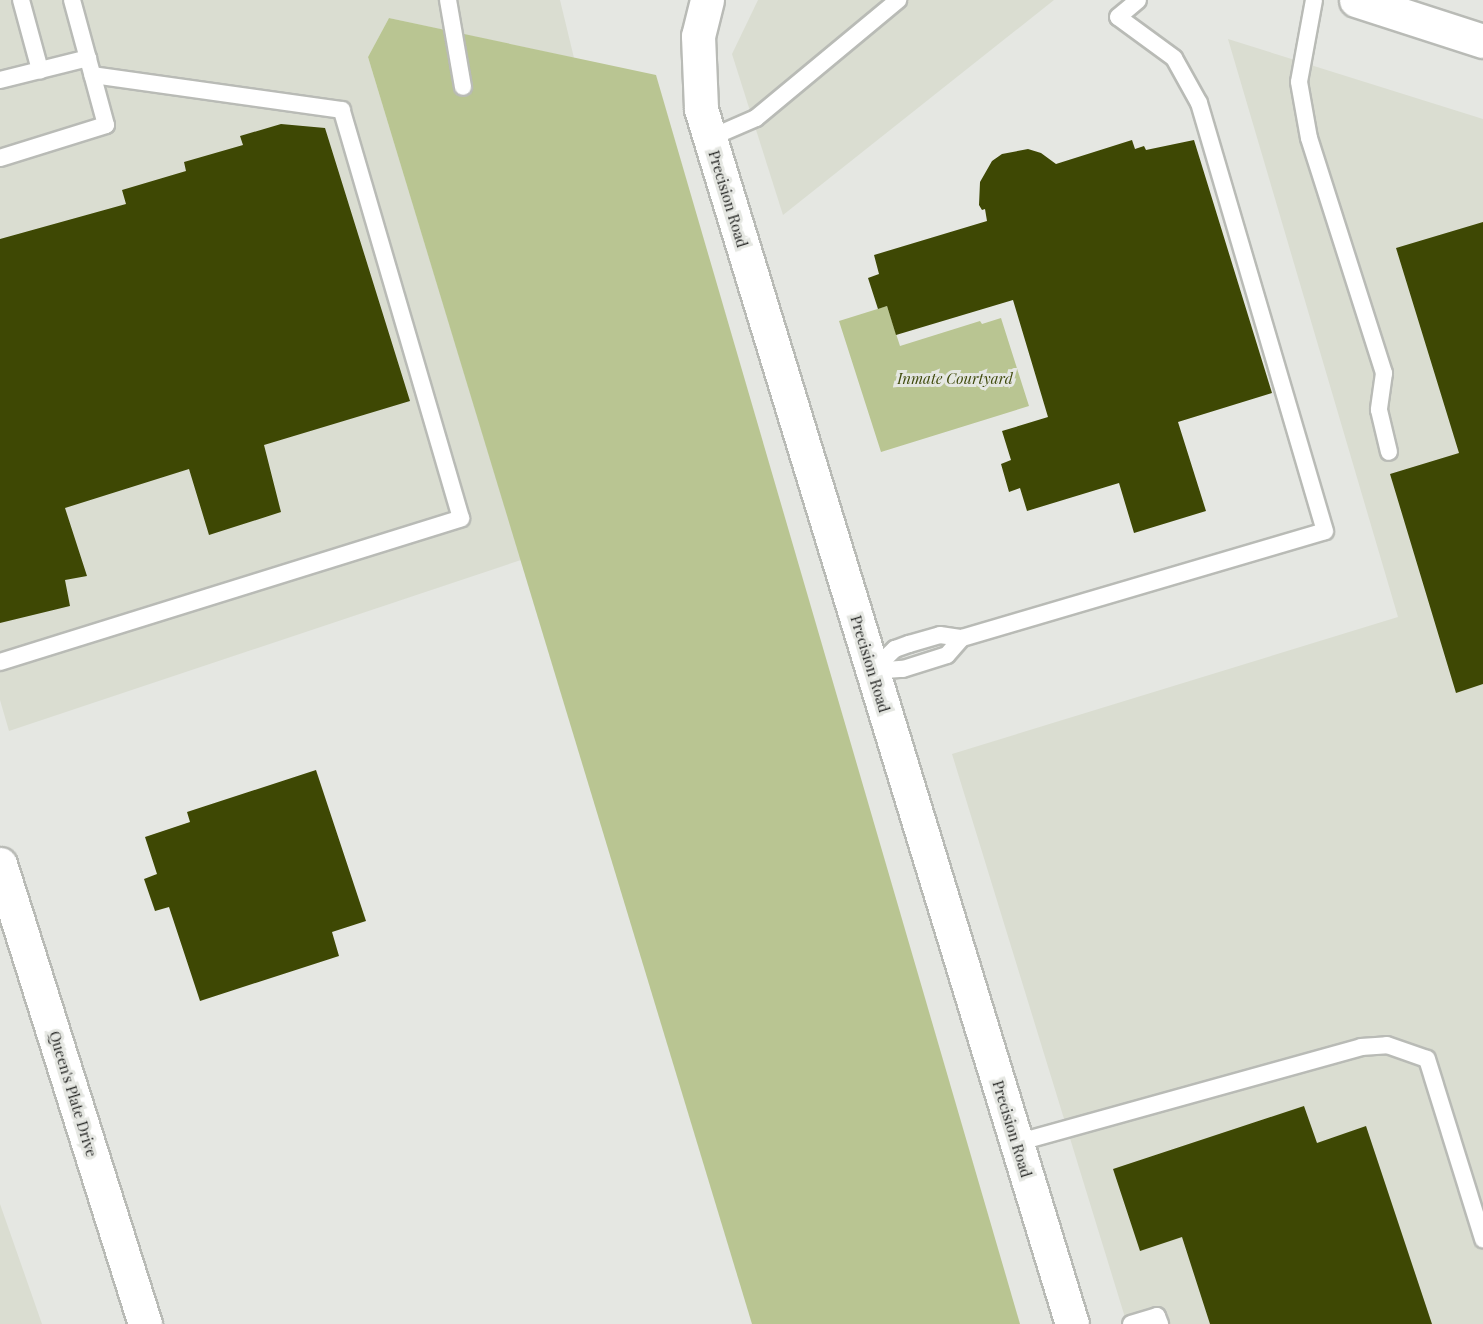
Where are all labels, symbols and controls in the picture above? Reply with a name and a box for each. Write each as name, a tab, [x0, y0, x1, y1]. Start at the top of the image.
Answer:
street label: Precision Road	[705, 148, 751, 250]
park label: Inmate Courtyard	[897, 370, 1013, 388]
street label: Precision Road	[847, 613, 893, 715]
street label: Queen's Plate Drive	[45, 1029, 101, 1159]
street label: Precision Road	[989, 1078, 1035, 1180]

